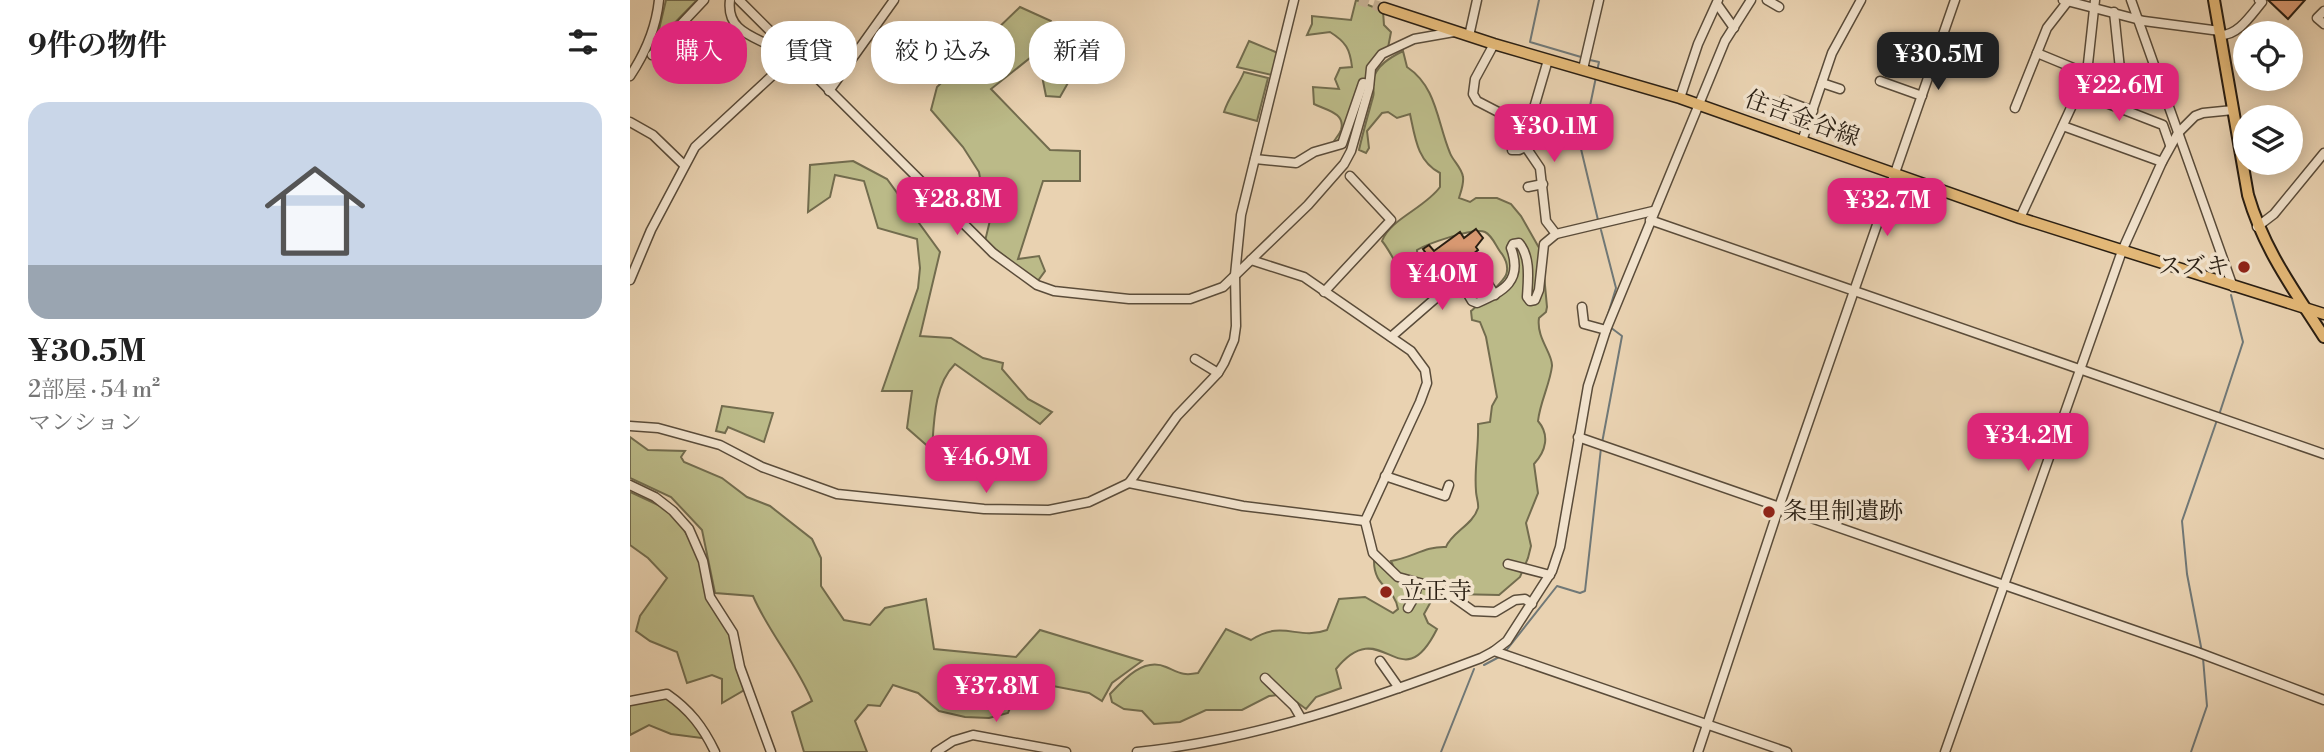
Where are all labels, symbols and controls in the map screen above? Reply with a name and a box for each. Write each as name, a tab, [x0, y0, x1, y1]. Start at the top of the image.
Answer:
chip: 購入	[651, 21, 747, 84]
chip: 賃貸	[761, 21, 857, 84]
chip: 絞り込み	[871, 21, 1015, 84]
chip: 新着	[1029, 21, 1125, 84]
map controls	[2233, 21, 2303, 175]
button: locate	[2233, 21, 2303, 91]
icon: filters	[564, 23, 602, 61]
text: 9件の物件	[28, 27, 167, 65]
pin: ¥30.5M	[1881, 32, 1995, 92]
text: ¥30.5M	[1893, 41, 1983, 69]
pin: ¥22.6M	[2062, 64, 2176, 123]
text: ¥22.6M	[2075, 72, 2163, 100]
street label: 住吉金谷線	[1740, 84, 1864, 154]
pin: ¥30.1M	[1497, 104, 1611, 164]
button: layers	[2233, 105, 2303, 175]
text: ¥30.1M	[1510, 113, 1598, 141]
icon: home	[252, 148, 378, 274]
pin: ¥28.8M	[900, 177, 1014, 237]
pin: ¥32.7M	[1830, 178, 1944, 238]
text: ¥28.8M	[913, 186, 1001, 214]
text: ¥32.7M	[1843, 187, 1931, 215]
pin: ¥40M	[1401, 252, 1483, 312]
place label: スズキ	[2158, 252, 2230, 282]
marker: スズキ	[2236, 259, 2252, 275]
text: ¥40M	[1406, 261, 1478, 289]
text: ¥30.5M	[28, 333, 145, 371]
text: 2部屋 · 54 m²	[28, 376, 160, 404]
text: マンション	[28, 409, 142, 437]
pin: ¥34.2M	[1971, 414, 2085, 473]
text: ¥34.2M	[1983, 422, 2073, 450]
pin: ¥46.9M	[929, 435, 1043, 495]
text: ¥46.9M	[941, 444, 1031, 472]
place label: 条里制遺跡	[1783, 497, 1903, 527]
marker: 条里制遺跡	[1761, 504, 1777, 520]
place label: 立正寺	[1400, 577, 1472, 607]
marker: 立正寺	[1378, 584, 1394, 600]
pin: ¥37.8M	[939, 664, 1053, 724]
text: ¥37.8M	[953, 673, 1039, 701]

